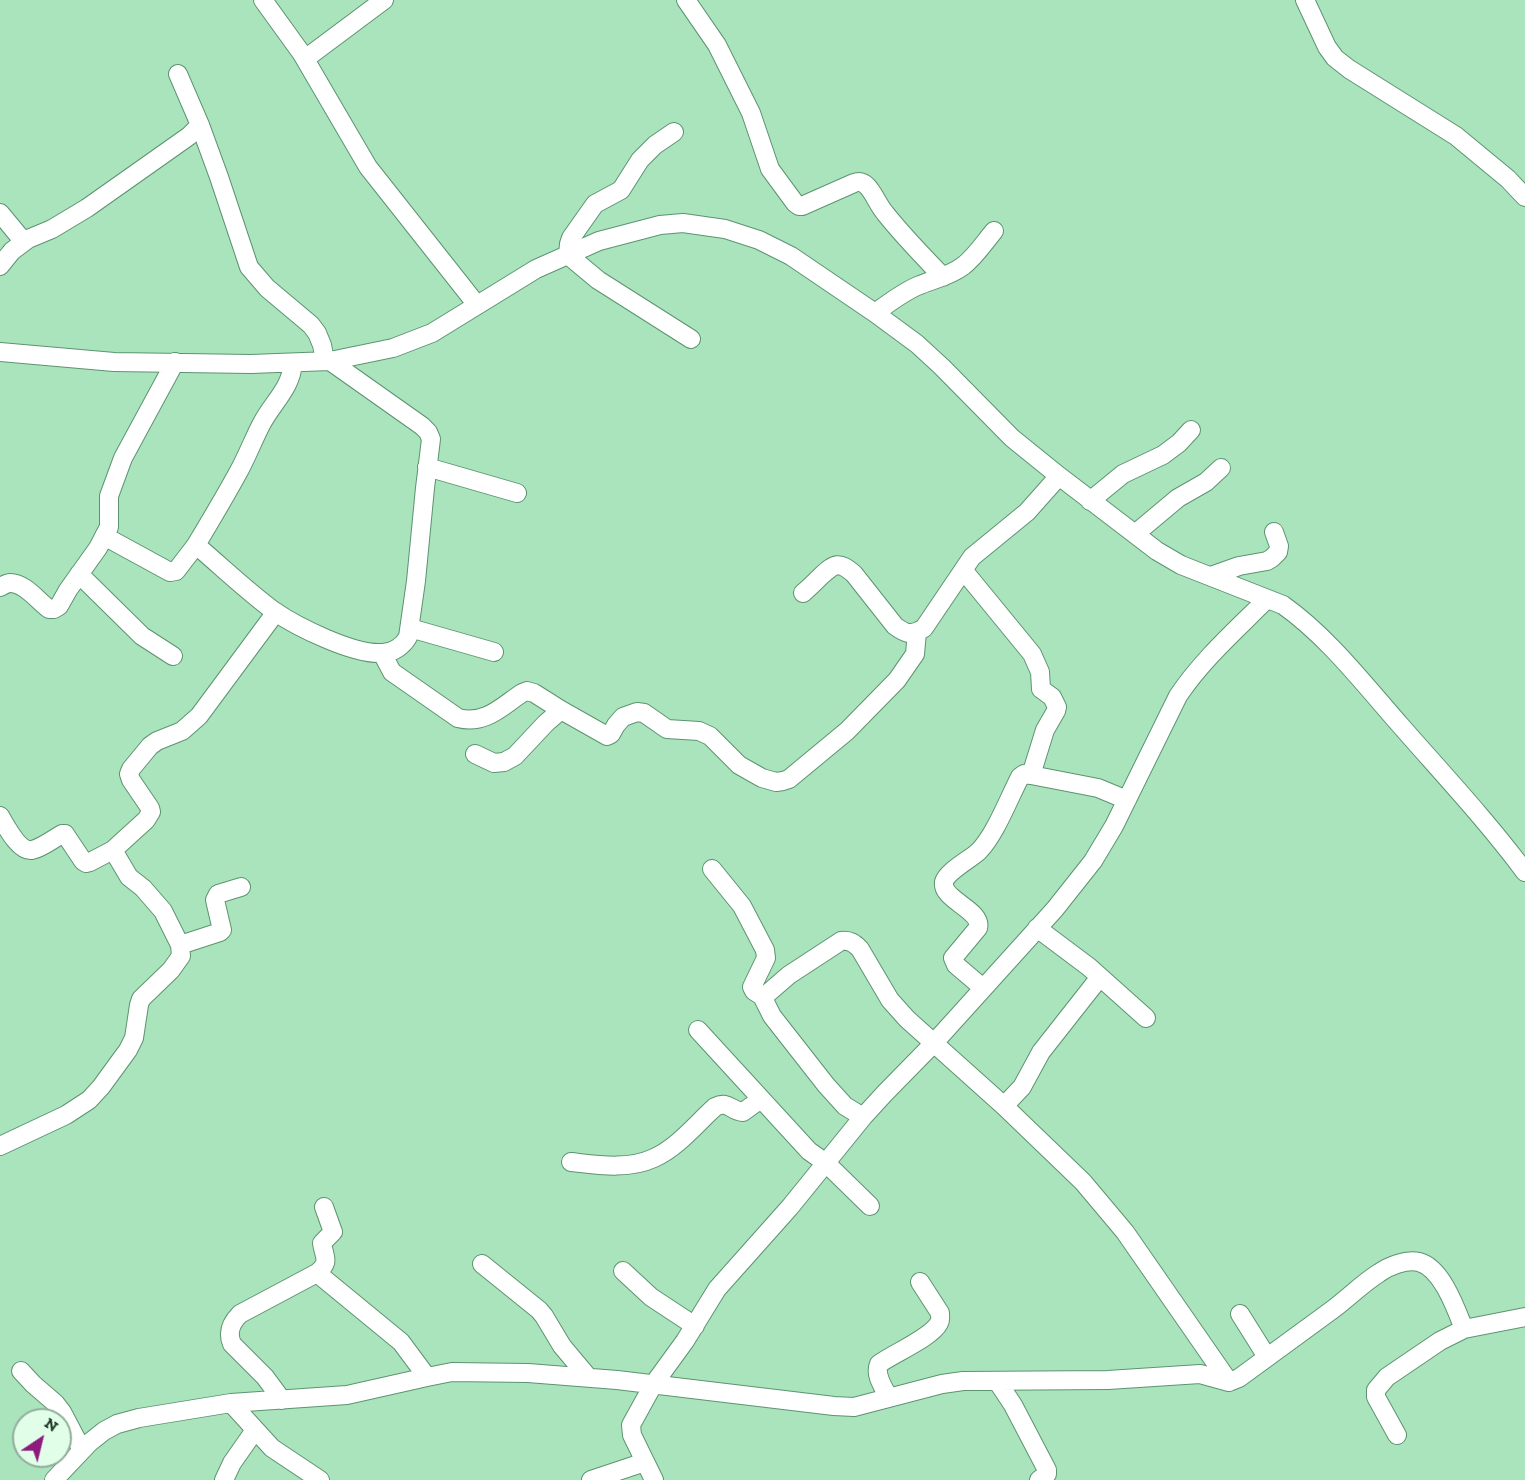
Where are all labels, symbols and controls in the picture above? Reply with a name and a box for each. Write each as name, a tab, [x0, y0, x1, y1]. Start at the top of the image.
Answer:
north arrow	[12, 1408, 72, 1468]
text: N	[41, 1413, 62, 1436]

